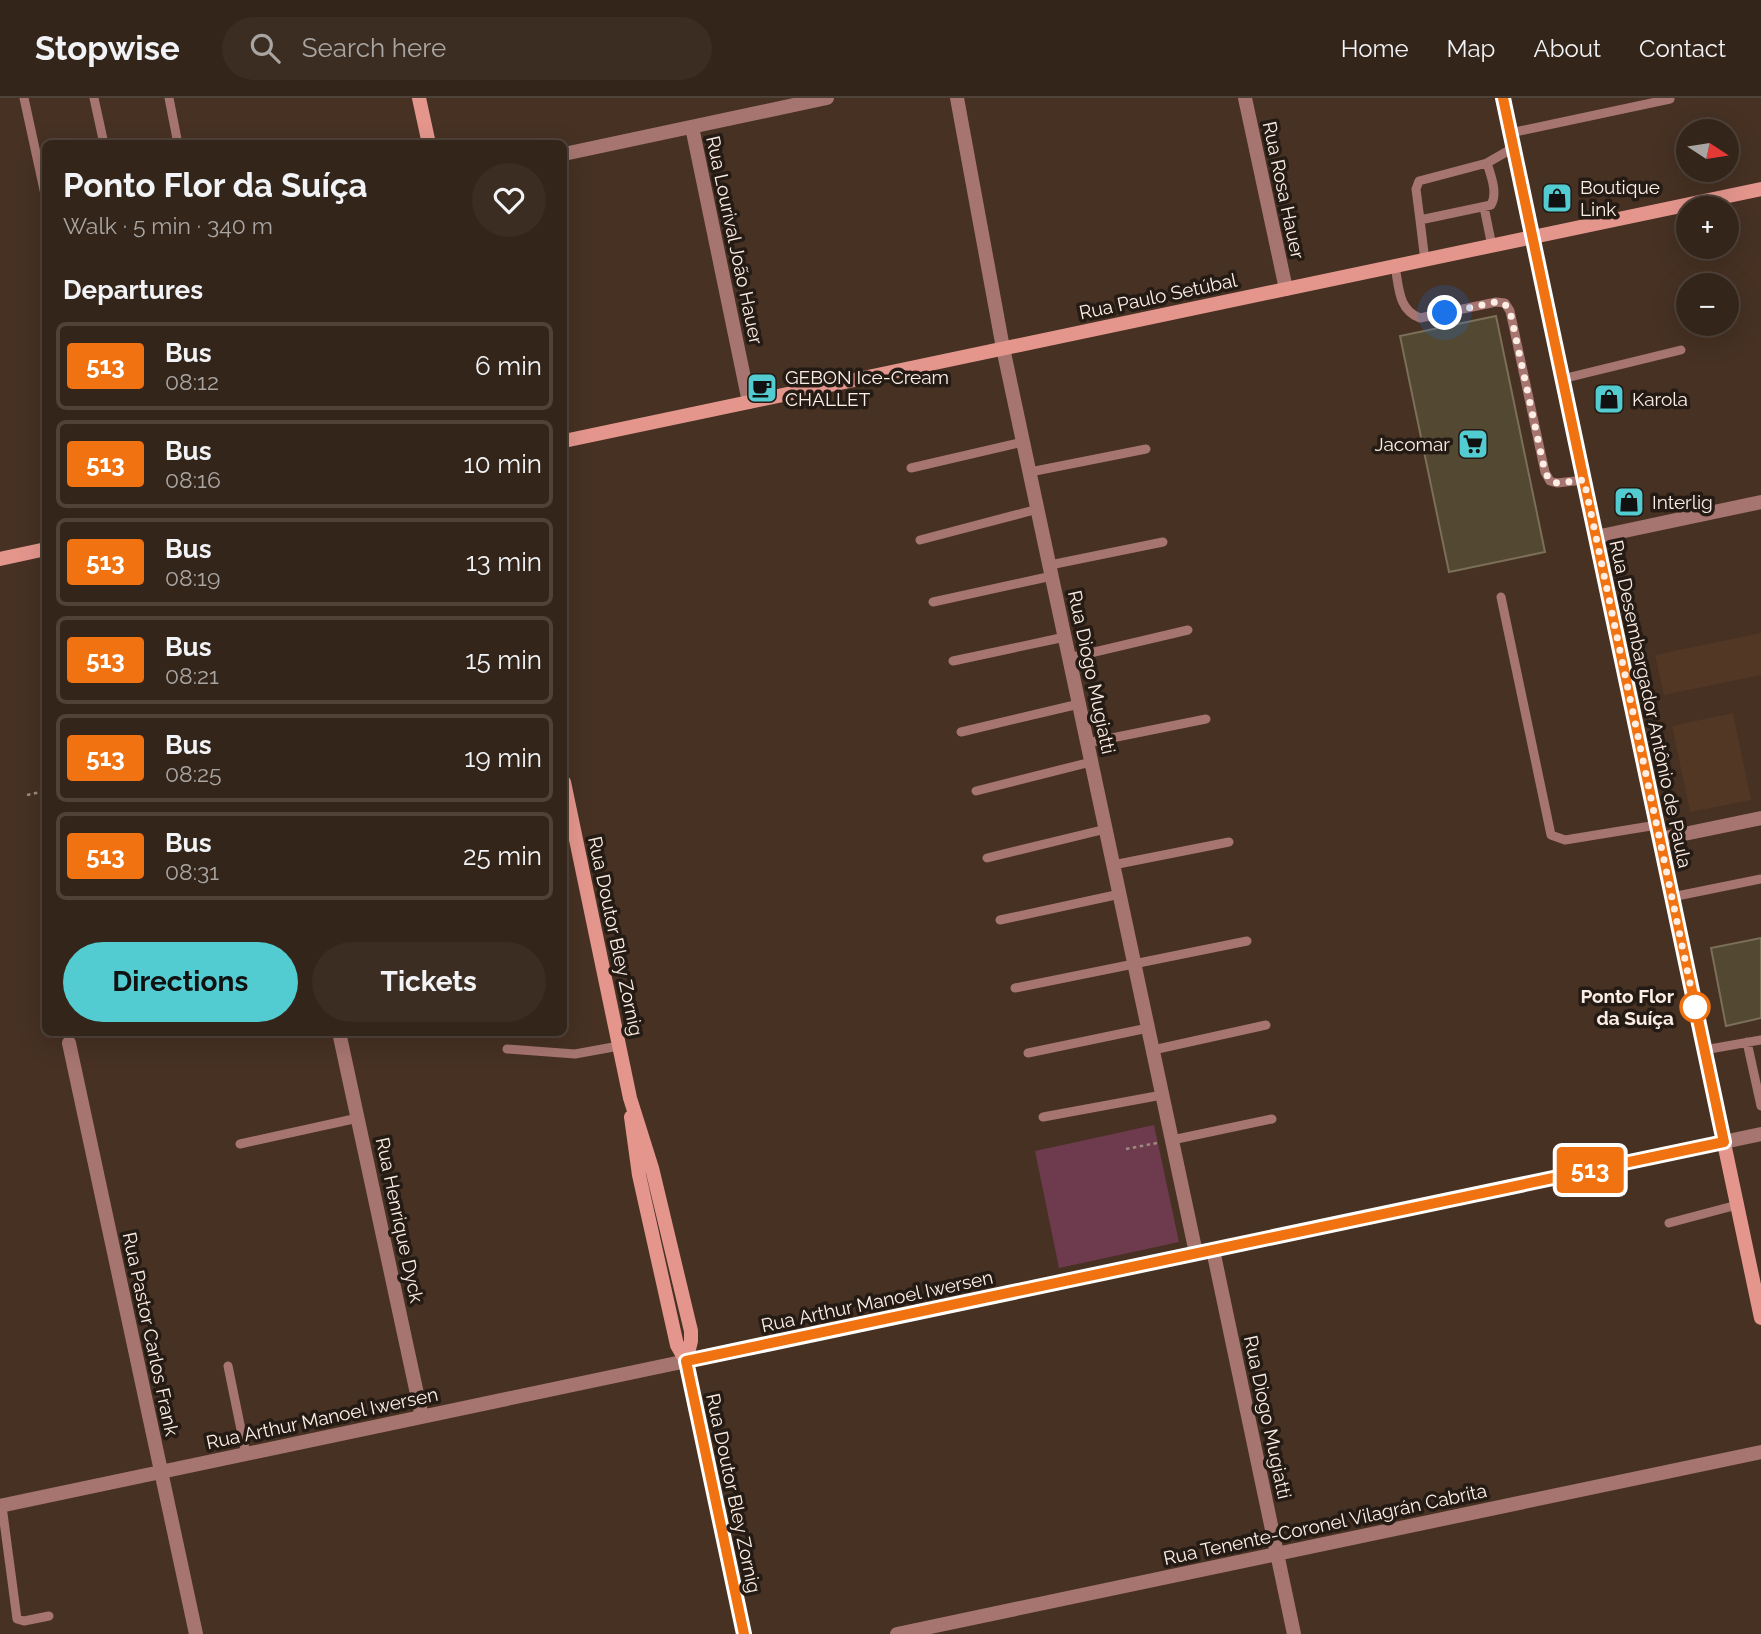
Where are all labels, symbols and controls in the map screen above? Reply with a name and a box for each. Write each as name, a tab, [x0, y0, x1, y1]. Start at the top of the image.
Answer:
search box	[222, 17, 712, 80]
text: Stopwise	[35, 29, 180, 68]
icon: search	[246, 29, 284, 67]
text: Search here	[302, 33, 446, 63]
text: Home	[1341, 34, 1409, 63]
text: Map	[1447, 34, 1495, 63]
text: About	[1533, 34, 1601, 63]
text: Contact	[1639, 34, 1726, 63]
street label: Rua Rosa Hauer	[1259, 119, 1309, 261]
north arrow	[1676, 119, 1740, 182]
map controls	[1676, 119, 1739, 336]
street label: Rua Lourival João Hauer	[702, 134, 768, 346]
button: heart	[472, 163, 546, 237]
text: Ponto Flor da Suíça	[63, 166, 367, 205]
place label: Boutique Link	[1580, 176, 1660, 220]
shop icon: Boutique Link	[1540, 181, 1574, 215]
button: +	[1676, 196, 1739, 259]
text: Walk · 5 min · 340 m	[63, 212, 273, 239]
street label: Rua Paulo Setúbal	[1077, 268, 1240, 323]
button: −	[1676, 273, 1739, 336]
text: Departures	[63, 275, 203, 305]
your location	[1427, 295, 1462, 330]
text: Bus	[165, 338, 212, 368]
text: 513	[86, 351, 125, 380]
text: 6 min	[475, 351, 542, 381]
place label: GEBON Ice-Cream CHALLET	[785, 366, 949, 410]
text: 08:12	[165, 368, 219, 395]
cafe icon: GEBON Ice-Cream CHALLET	[745, 371, 779, 405]
shop icon: Karola	[1592, 382, 1626, 416]
place label: Karola	[1632, 388, 1688, 410]
supermarket icon: Jacomar	[1456, 427, 1490, 461]
place label: Jacomar	[1375, 433, 1450, 455]
text: Bus	[165, 436, 212, 466]
text: 513	[86, 449, 125, 478]
text: 10 min	[464, 449, 542, 479]
text: 08:16	[165, 466, 221, 493]
shop icon: Interlig	[1612, 485, 1646, 519]
place label: Interlig	[1652, 491, 1713, 513]
text: Bus	[165, 534, 212, 564]
street label: Rua Desembargador Antônio de Paula	[1605, 538, 1697, 870]
text: 513	[86, 547, 125, 576]
text: 13 min	[466, 547, 542, 577]
text: 08:19	[165, 564, 220, 591]
street label: Rua Diogo Mugiatti	[1064, 588, 1120, 756]
text: Bus	[165, 632, 212, 662]
text: 513	[86, 645, 125, 674]
text: 15 min	[465, 645, 542, 675]
text: 08:21	[165, 662, 219, 689]
text: Bus	[165, 730, 212, 760]
text: 513	[86, 743, 125, 772]
text: 19 min	[464, 743, 542, 773]
text: 08:25	[165, 760, 222, 787]
text: Bus	[165, 828, 212, 858]
street label: Rua Doutor Bley Zornig	[584, 834, 648, 1038]
text: 513	[86, 841, 125, 870]
text: 25 min	[463, 841, 542, 871]
text: 08:31	[165, 858, 219, 885]
button: Directions	[63, 942, 298, 1022]
button: Tickets	[312, 942, 546, 1022]
place label: Ponto Flor da Suíça	[1580, 985, 1675, 1029]
marker: Ponto Flor da Suíça	[1680, 992, 1710, 1022]
street label: Rua Henrique Dyck	[372, 1135, 428, 1305]
line badge: 513	[1550, 1147, 1630, 1193]
text: 513	[1571, 1155, 1609, 1184]
street label: Rua Pastor Carlos Frank	[119, 1230, 183, 1438]
street label: Rua Arthur Manoel Iwersen	[759, 1266, 995, 1336]
street label: Rua Diogo Mugiatti	[1240, 1333, 1296, 1501]
street label: Rua Arthur Manoel Iwersen	[204, 1383, 440, 1453]
street label: Rua Doutor Bley Zornig	[702, 1391, 766, 1595]
street label: Rua Tenente-Coronel Vilagrán Cabrita	[1161, 1479, 1489, 1569]

